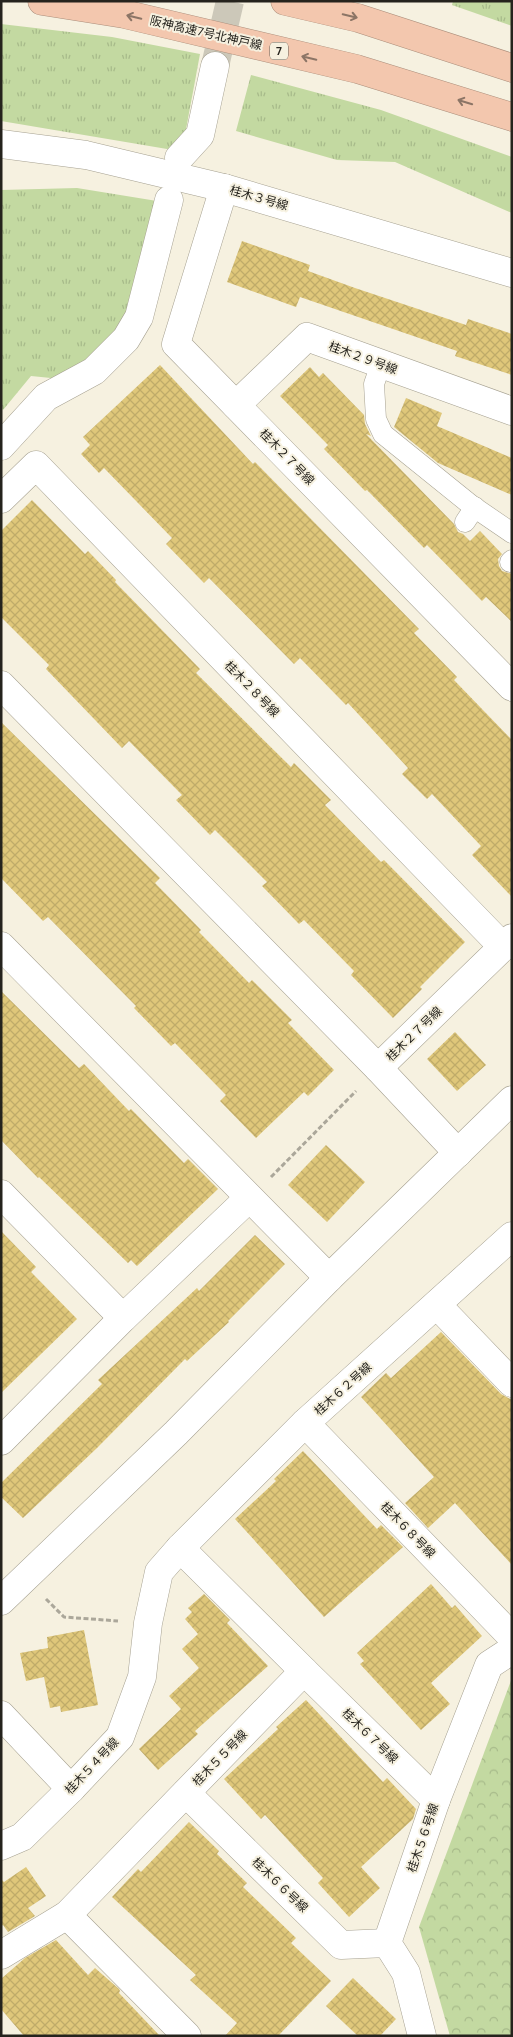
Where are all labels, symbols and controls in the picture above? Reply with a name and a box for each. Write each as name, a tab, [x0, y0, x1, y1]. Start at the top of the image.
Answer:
one-way arrow	[126, 12, 142, 21]
street label: 阪神高速7号北神戸線	[148, 12, 264, 54]
one-way arrow	[341, 12, 357, 21]
road number: 7	[270, 42, 288, 59]
one-way arrow	[302, 53, 318, 62]
one-way arrow	[458, 97, 474, 107]
street label: 桂木３号線	[228, 182, 290, 214]
street label: 桂木２９号線	[326, 338, 400, 378]
street label: 桂木２７号線	[256, 426, 318, 488]
street label: 桂木２８号線	[221, 658, 283, 720]
street label: 桂木２７号線	[383, 1003, 445, 1065]
street label: 桂木６２号線	[311, 1359, 375, 1419]
street label: 桂木６８号線	[377, 1499, 439, 1561]
street label: 桂木６７号線	[339, 1705, 401, 1767]
street label: 桂木５５号線	[189, 1727, 251, 1789]
street label: 桂木５４号線	[62, 1734, 122, 1798]
street label: 桂木５６号線	[404, 1801, 442, 1875]
street label: 桂木６６号線	[249, 1854, 311, 1916]

